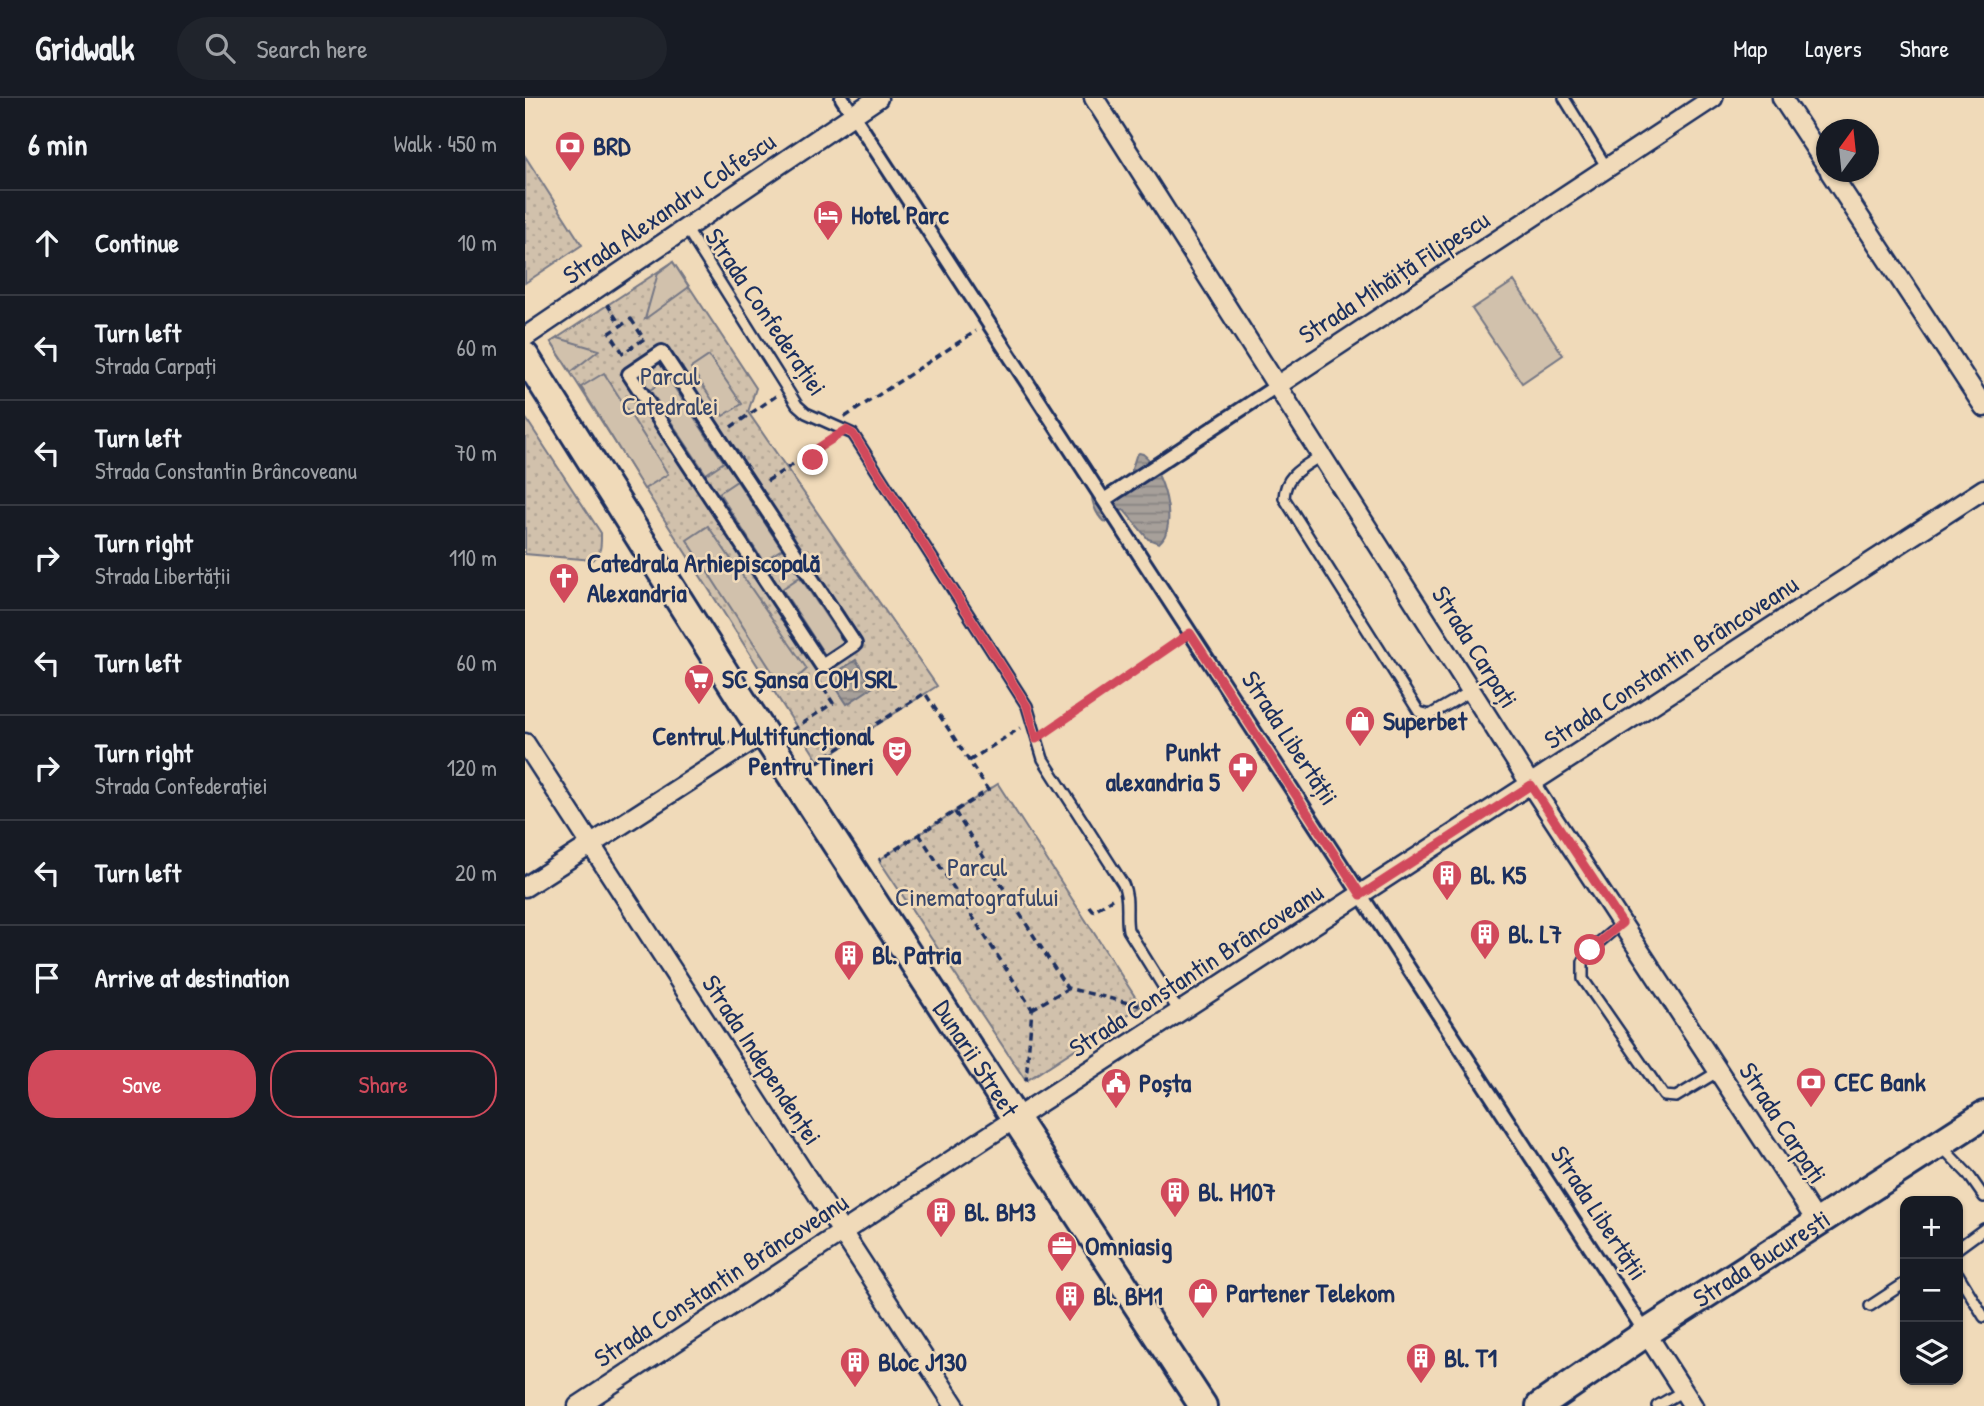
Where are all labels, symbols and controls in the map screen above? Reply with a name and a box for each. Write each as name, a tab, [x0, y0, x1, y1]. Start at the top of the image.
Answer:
search box	[177, 17, 667, 80]
text: Gridwalk	[35, 26, 135, 70]
icon: search	[201, 29, 239, 67]
text: Search here	[257, 31, 368, 66]
text: Map	[1733, 32, 1767, 64]
text: Layers	[1805, 32, 1862, 64]
text: Share	[1900, 32, 1949, 64]
north arrow	[1816, 119, 1879, 182]
street label: Strada Alexandru Colfescu	[556, 123, 782, 292]
text: 6 min	[28, 124, 88, 164]
text: Walk · 450 m	[393, 128, 497, 159]
place label: BRD	[593, 128, 631, 163]
bank icon: BRD	[553, 129, 587, 173]
place label: Hotel Parc	[851, 197, 950, 232]
hotel icon: Hotel Parc	[811, 198, 845, 242]
street label: Strada Mihăiță Filipescu	[1292, 202, 1496, 351]
street label: Strada Confederației	[697, 221, 835, 402]
icon: ahead	[28, 224, 66, 262]
text: Continue	[95, 225, 179, 260]
text: 10 m	[457, 227, 497, 258]
text: Turn left	[95, 315, 181, 350]
icon: left	[28, 329, 66, 367]
text: 60 m	[457, 332, 497, 363]
text: Strada Carpați	[95, 350, 217, 381]
park label: Parcul Catedralei	[621, 358, 719, 423]
text: Turn left	[95, 420, 181, 455]
icon: left	[28, 434, 66, 472]
text: 70 m	[454, 437, 497, 468]
route end	[797, 444, 828, 475]
text: Strada Constantin Brâncoveanu	[95, 455, 357, 486]
text: Turn right	[95, 525, 193, 560]
icon: right	[28, 539, 66, 577]
text: 110 m	[449, 542, 497, 573]
place label: Catedrala Arhiepiscopală Alexandria	[587, 545, 821, 610]
text: Strada Libertății	[95, 560, 231, 591]
church icon: Catedrala Arhiepiscopală Alexandria	[547, 561, 581, 605]
street label: Strada Constantin Brâncoveanu	[1537, 566, 1804, 757]
street label: Strada Carpați	[1424, 579, 1527, 714]
icon: left	[28, 644, 66, 682]
text: Turn left	[95, 645, 181, 680]
text: 60 m	[457, 647, 497, 678]
place label: SC Șansa COM SRL	[722, 661, 898, 696]
supermarket icon: SC Șansa COM SRL	[682, 662, 716, 706]
street label: Strada Libertății	[1234, 664, 1347, 812]
place label: Superbet	[1383, 703, 1468, 739]
shop icon: Superbet	[1343, 704, 1377, 748]
place label: Centrul Multifuncțional Pentru Tineri	[652, 718, 875, 783]
theatre icon: Centrul Multifuncțional Pentru Tineri	[880, 734, 914, 778]
place label: Punkt alexandria 5	[1106, 734, 1221, 799]
text: Turn right	[95, 735, 193, 770]
icon: right	[28, 749, 66, 787]
pharmacy icon: Punkt alexandria 5	[1226, 750, 1260, 794]
text: 120 m	[447, 752, 497, 783]
text: Strada Confederației	[95, 770, 268, 801]
park label: Parcul Cinematografului	[895, 849, 1059, 914]
icon: left	[28, 854, 66, 892]
text: Turn left	[95, 855, 181, 890]
text: 20 m	[455, 857, 497, 888]
place label: Bl. K5	[1470, 857, 1526, 892]
building icon: Bl. K5	[1430, 858, 1464, 902]
street label: Strada Constantin Brâncoveanu	[1062, 874, 1329, 1065]
place label: Bl. L7	[1508, 916, 1562, 951]
building icon: Bl. L7	[1468, 917, 1502, 961]
route start	[1574, 934, 1605, 965]
place label: Bl. Patria	[872, 937, 962, 972]
building icon: Bl. Patria	[832, 938, 866, 982]
icon: arrive	[28, 959, 66, 997]
text: Arrive at destination	[95, 960, 290, 995]
street label: Strada Independenței	[694, 968, 831, 1152]
street label: Dunarii Street	[926, 993, 1028, 1124]
button: Save	[28, 1050, 256, 1118]
button: Share	[270, 1050, 497, 1118]
street label: Strada Carpați	[1731, 1055, 1836, 1190]
place label: CEC Bank	[1834, 1064, 1926, 1099]
place label: Poșta	[1139, 1065, 1192, 1100]
bank icon: CEC Bank	[1794, 1065, 1828, 1109]
public building icon: Poșta	[1099, 1066, 1133, 1110]
street label: Strada Libertății	[1543, 1139, 1656, 1287]
place label: Bl. H107	[1198, 1174, 1276, 1209]
building icon: Bl. H107	[1158, 1175, 1192, 1219]
street label: Strada Constantin Brâncoveanu	[587, 1184, 854, 1375]
place label: Bl. BM3	[964, 1194, 1036, 1229]
building icon: Bl. BM3	[924, 1195, 958, 1239]
map controls	[1900, 1196, 1963, 1385]
button: +	[1900, 1196, 1963, 1259]
street label: Strada București	[1686, 1201, 1836, 1315]
place label: Omniasig	[1085, 1228, 1173, 1264]
office icon: Omniasig	[1045, 1229, 1079, 1273]
button: −	[1900, 1259, 1963, 1322]
place label: Partener Telekom	[1226, 1275, 1395, 1310]
shop icon: Partener Telekom	[1186, 1276, 1220, 1320]
place label: Bl. BM1	[1093, 1278, 1163, 1313]
building icon: Bl. BM1	[1053, 1279, 1087, 1323]
button: layers	[1900, 1322, 1963, 1385]
place label: Bl. T1	[1444, 1340, 1497, 1375]
building icon: Bl. T1	[1404, 1341, 1438, 1385]
place label: Bloc J130	[878, 1344, 967, 1379]
building icon: Bloc J130	[838, 1345, 872, 1389]

